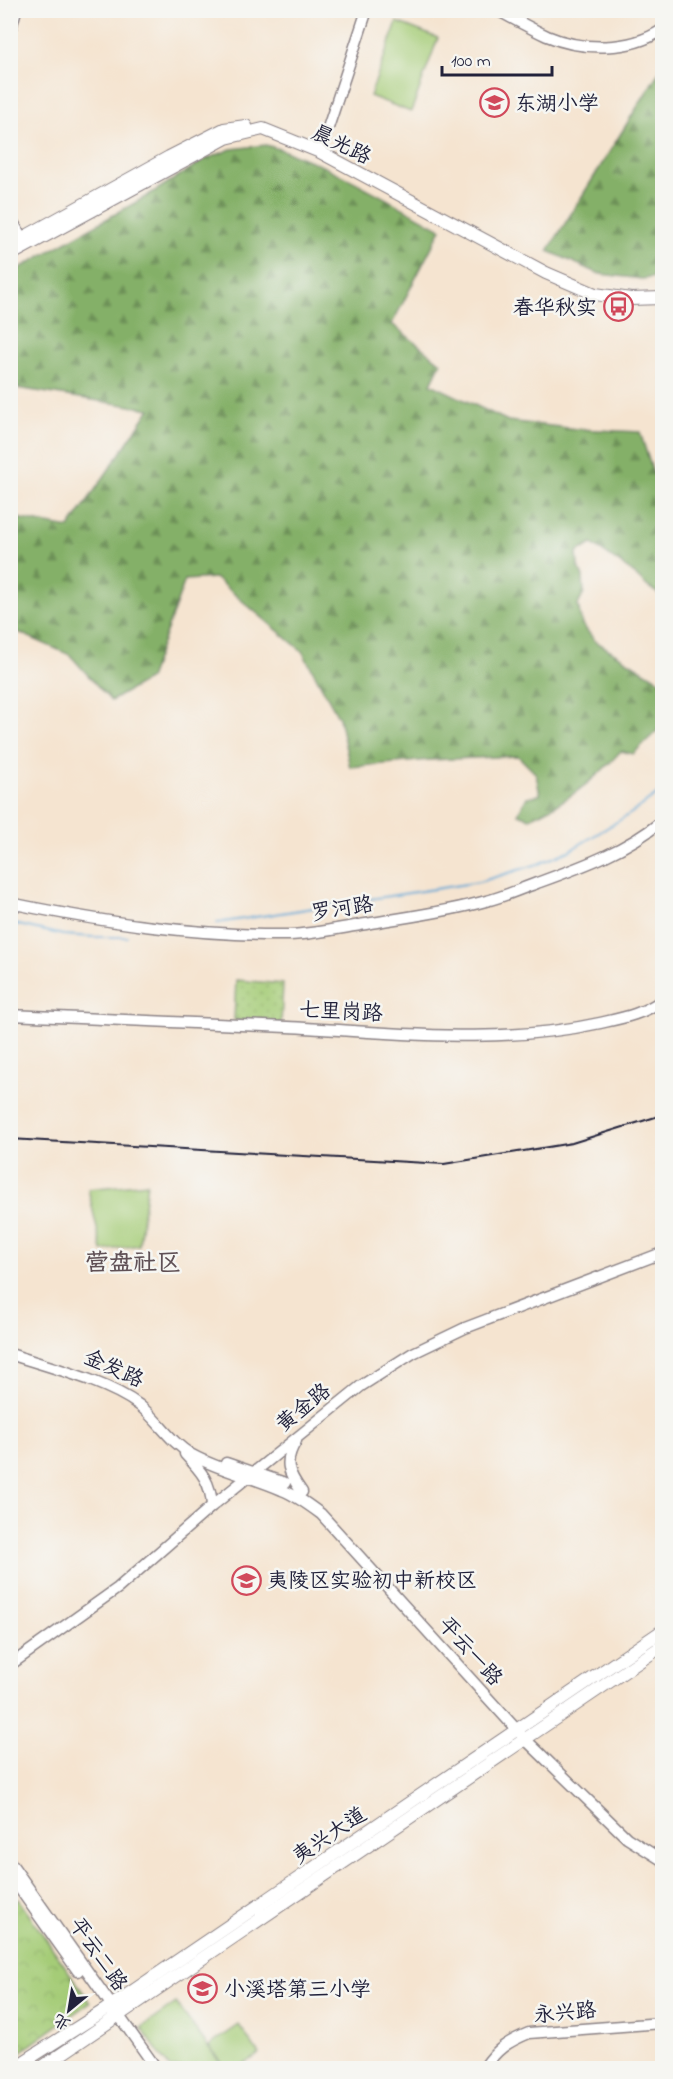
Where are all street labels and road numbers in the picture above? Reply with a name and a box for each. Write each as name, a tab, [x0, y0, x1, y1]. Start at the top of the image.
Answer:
street label: 晨光路	[306, 119, 376, 173]
street label: 罗河路	[309, 890, 376, 930]
street label: 七里岗路	[298, 996, 384, 1030]
street label: 金发路	[78, 1343, 148, 1396]
street label: 黄金路	[270, 1377, 338, 1440]
street label: 平云一路	[430, 1611, 509, 1694]
street label: 夷兴大道	[287, 1801, 373, 1873]
street label: 平云二路	[61, 1912, 134, 1998]
street label: 永兴路	[532, 1996, 598, 2032]

